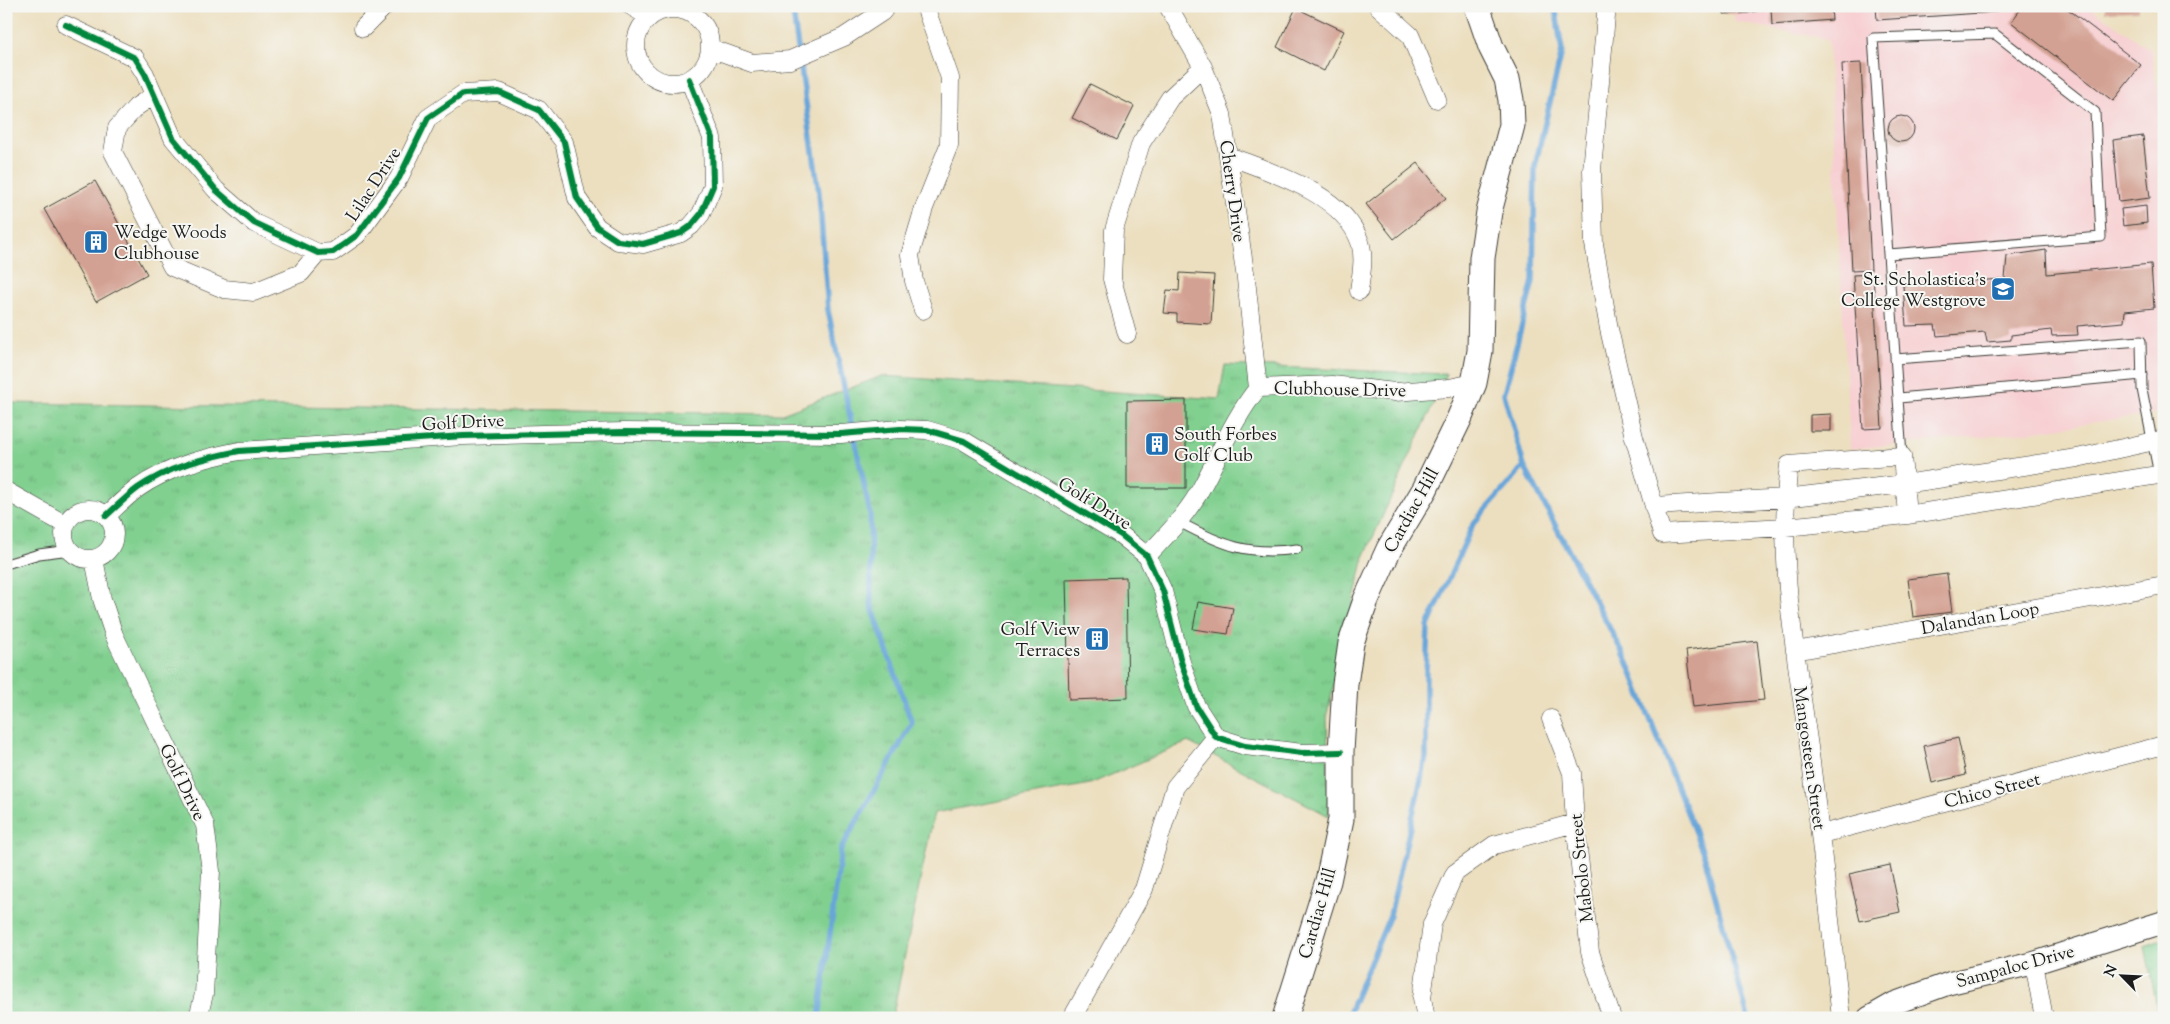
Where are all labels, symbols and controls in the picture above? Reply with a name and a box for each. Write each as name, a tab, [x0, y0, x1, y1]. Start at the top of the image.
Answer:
street label: Cherry Drive	[1211, 139, 1251, 244]
street label: Lilac Drive	[341, 143, 409, 228]
place label: Wedge Woods Clubhouse	[114, 221, 227, 268]
building icon: Wedge Woods Clubhouse	[83, 229, 109, 255]
place label: St. Scholastica's College Westgrove	[1841, 268, 1986, 315]
school or university icon: St. Scholastica's College Westgrove	[1990, 276, 2016, 302]
street label: Clubhouse Drive	[1273, 377, 1406, 405]
street label: Golf Drive	[421, 409, 505, 439]
place label: South Forbes Golf Club	[1174, 423, 1277, 470]
building icon: South Forbes Golf Club	[1144, 431, 1170, 457]
street label: Cardiac Hill	[1379, 464, 1447, 558]
street label: Golf Drive	[1052, 472, 1136, 538]
street label: Dalandan Loop	[1919, 597, 2042, 643]
place label: Golf View Terraces	[1000, 618, 1081, 665]
building icon: Golf View Terraces	[1084, 626, 1110, 652]
street label: Mangosteen Street	[1785, 685, 1831, 832]
street label: Golf Drive	[151, 740, 211, 826]
street label: Chico Street	[1942, 767, 2043, 816]
street label: Mabolo Street	[1564, 812, 1602, 923]
street label: Cardiac Hill	[1294, 865, 1344, 962]
street label: Sampaloc Drive	[1953, 940, 2078, 996]
north arrow	[2098, 952, 2148, 1002]
text: N	[2101, 962, 2123, 981]

